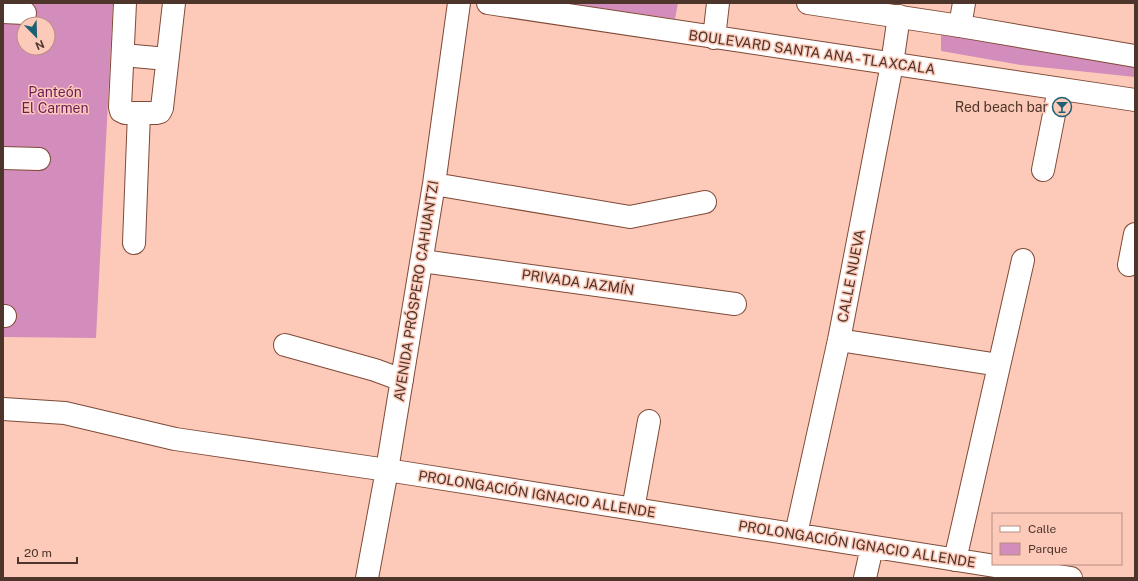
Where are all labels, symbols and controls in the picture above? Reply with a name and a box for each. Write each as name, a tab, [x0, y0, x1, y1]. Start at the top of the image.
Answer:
north arrow	[16, 16, 56, 56]
street label: BOULEVARD SANTA ANA - TLAXCALA	[688, 27, 936, 77]
text: N	[34, 38, 46, 52]
park label: Panteón El Carmen	[21, 84, 89, 116]
bar icon: Red beach bar	[1051, 96, 1073, 118]
place label: Red beach bar	[955, 99, 1048, 115]
street label: AVENIDA PRÓSPERO CAHUANTZI	[389, 179, 441, 403]
street label: CALLE NUEVA	[834, 228, 868, 324]
street label: PRIVADA JAZMÍN	[521, 265, 635, 298]
street label: PROLONGACIÓN IGNACIO ALLENDE	[417, 465, 657, 521]
legend	[992, 513, 1122, 565]
street label: PROLONGACIÓN IGNACIO ALLENDE	[737, 515, 977, 571]
text: Calle	[1028, 522, 1057, 536]
scale bar	[18, 539, 77, 565]
text: Parque	[1028, 542, 1068, 556]
text: 20 m	[24, 546, 52, 560]

